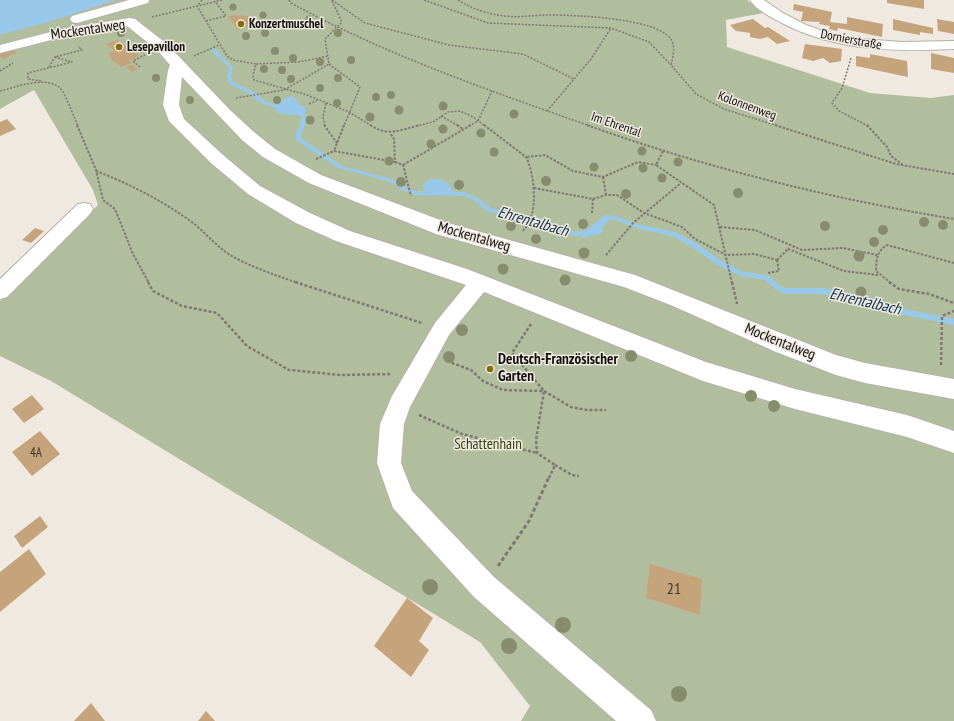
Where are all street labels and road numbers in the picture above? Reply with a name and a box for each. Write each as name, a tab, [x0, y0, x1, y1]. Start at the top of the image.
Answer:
street label: Mockentalweg	[50, 16, 126, 44]
street label: Dornierstraße	[819, 26, 883, 54]
street label: Kolonnenweg	[716, 88, 778, 124]
street label: Im Ehrental	[589, 109, 643, 141]
street label: Mockentalweg	[436, 218, 512, 256]
street label: Mockentalweg	[742, 320, 818, 364]

